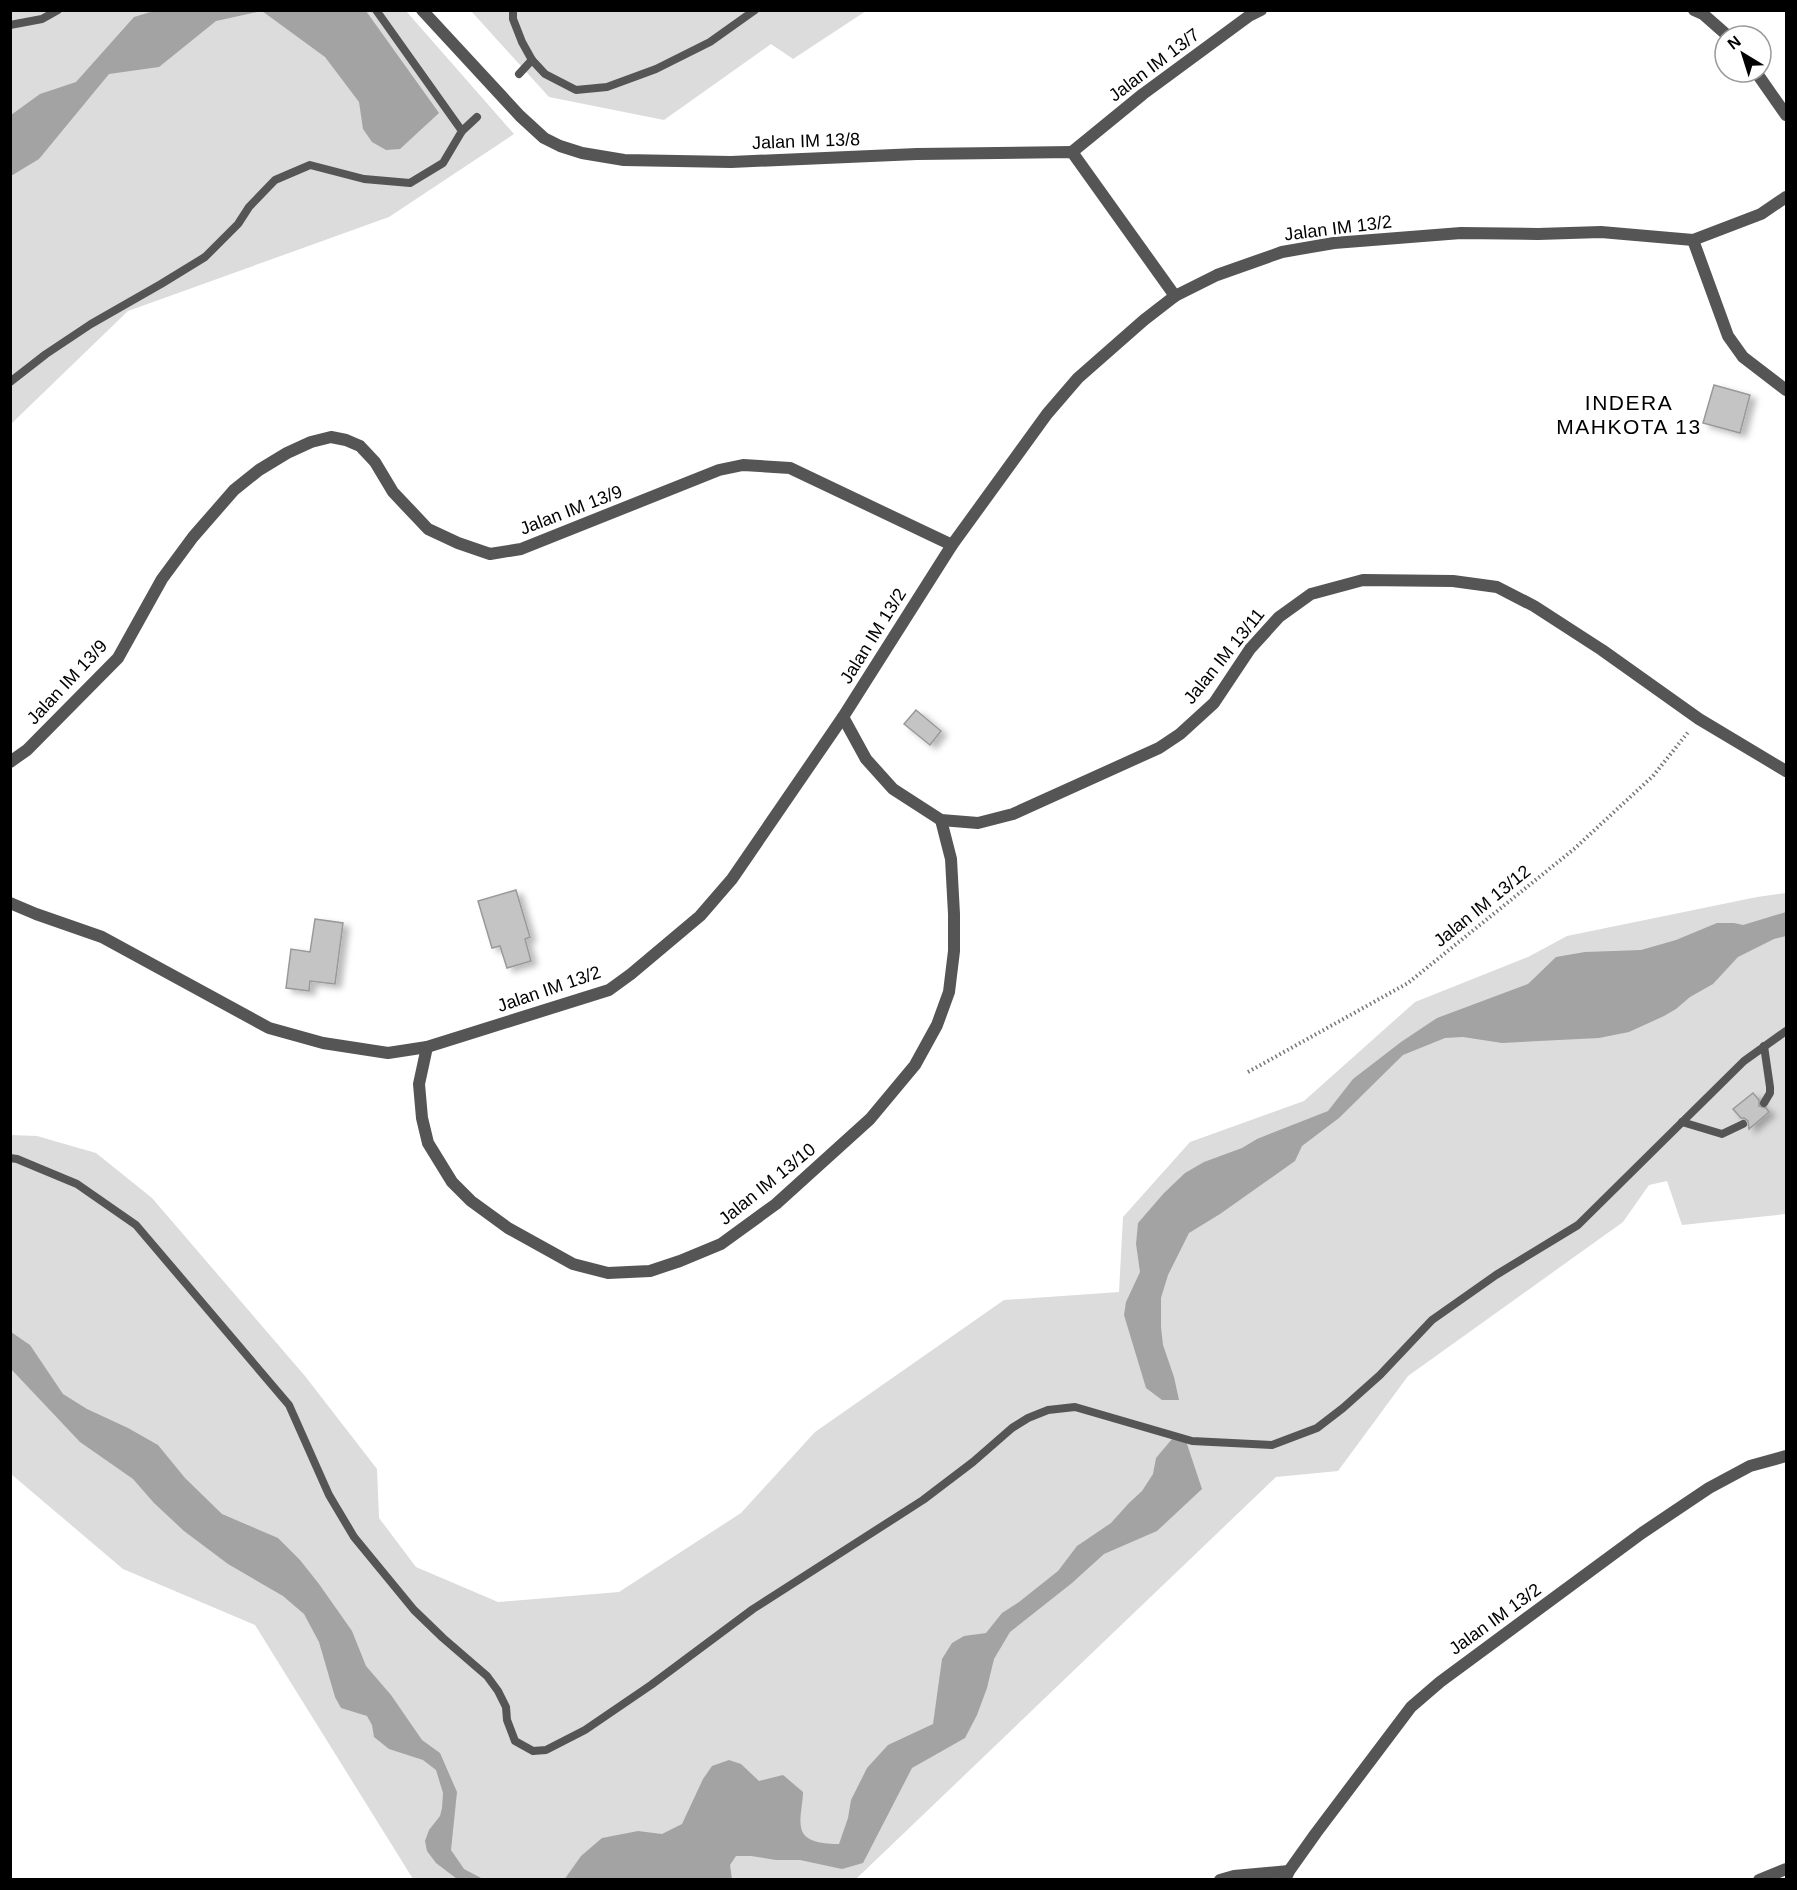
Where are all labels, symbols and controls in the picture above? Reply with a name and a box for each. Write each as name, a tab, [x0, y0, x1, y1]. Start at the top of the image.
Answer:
street label: Jalan IM 13/7	[1105, 24, 1203, 106]
north arrow	[1713, 24, 1773, 84]
text: N	[1724, 32, 1744, 53]
street label: Jalan IM 13/8	[752, 129, 860, 153]
street label: Jalan IM 13/2	[1283, 211, 1393, 245]
district label: INDERA MAHKOTA 13	[1556, 391, 1702, 438]
street label: Jalan IM 13/9	[517, 481, 625, 539]
street label: Jalan IM 13/2	[836, 585, 910, 687]
street label: Jalan IM 13/11	[1179, 604, 1269, 708]
street label: Jalan IM 13/9	[23, 636, 111, 728]
street label: Jalan IM 13/12	[1430, 861, 1534, 951]
street label: Jalan IM 13/2	[495, 962, 603, 1016]
street label: Jalan IM 13/10	[715, 1139, 819, 1229]
street label: Jalan IM 13/2	[1445, 1579, 1545, 1659]

